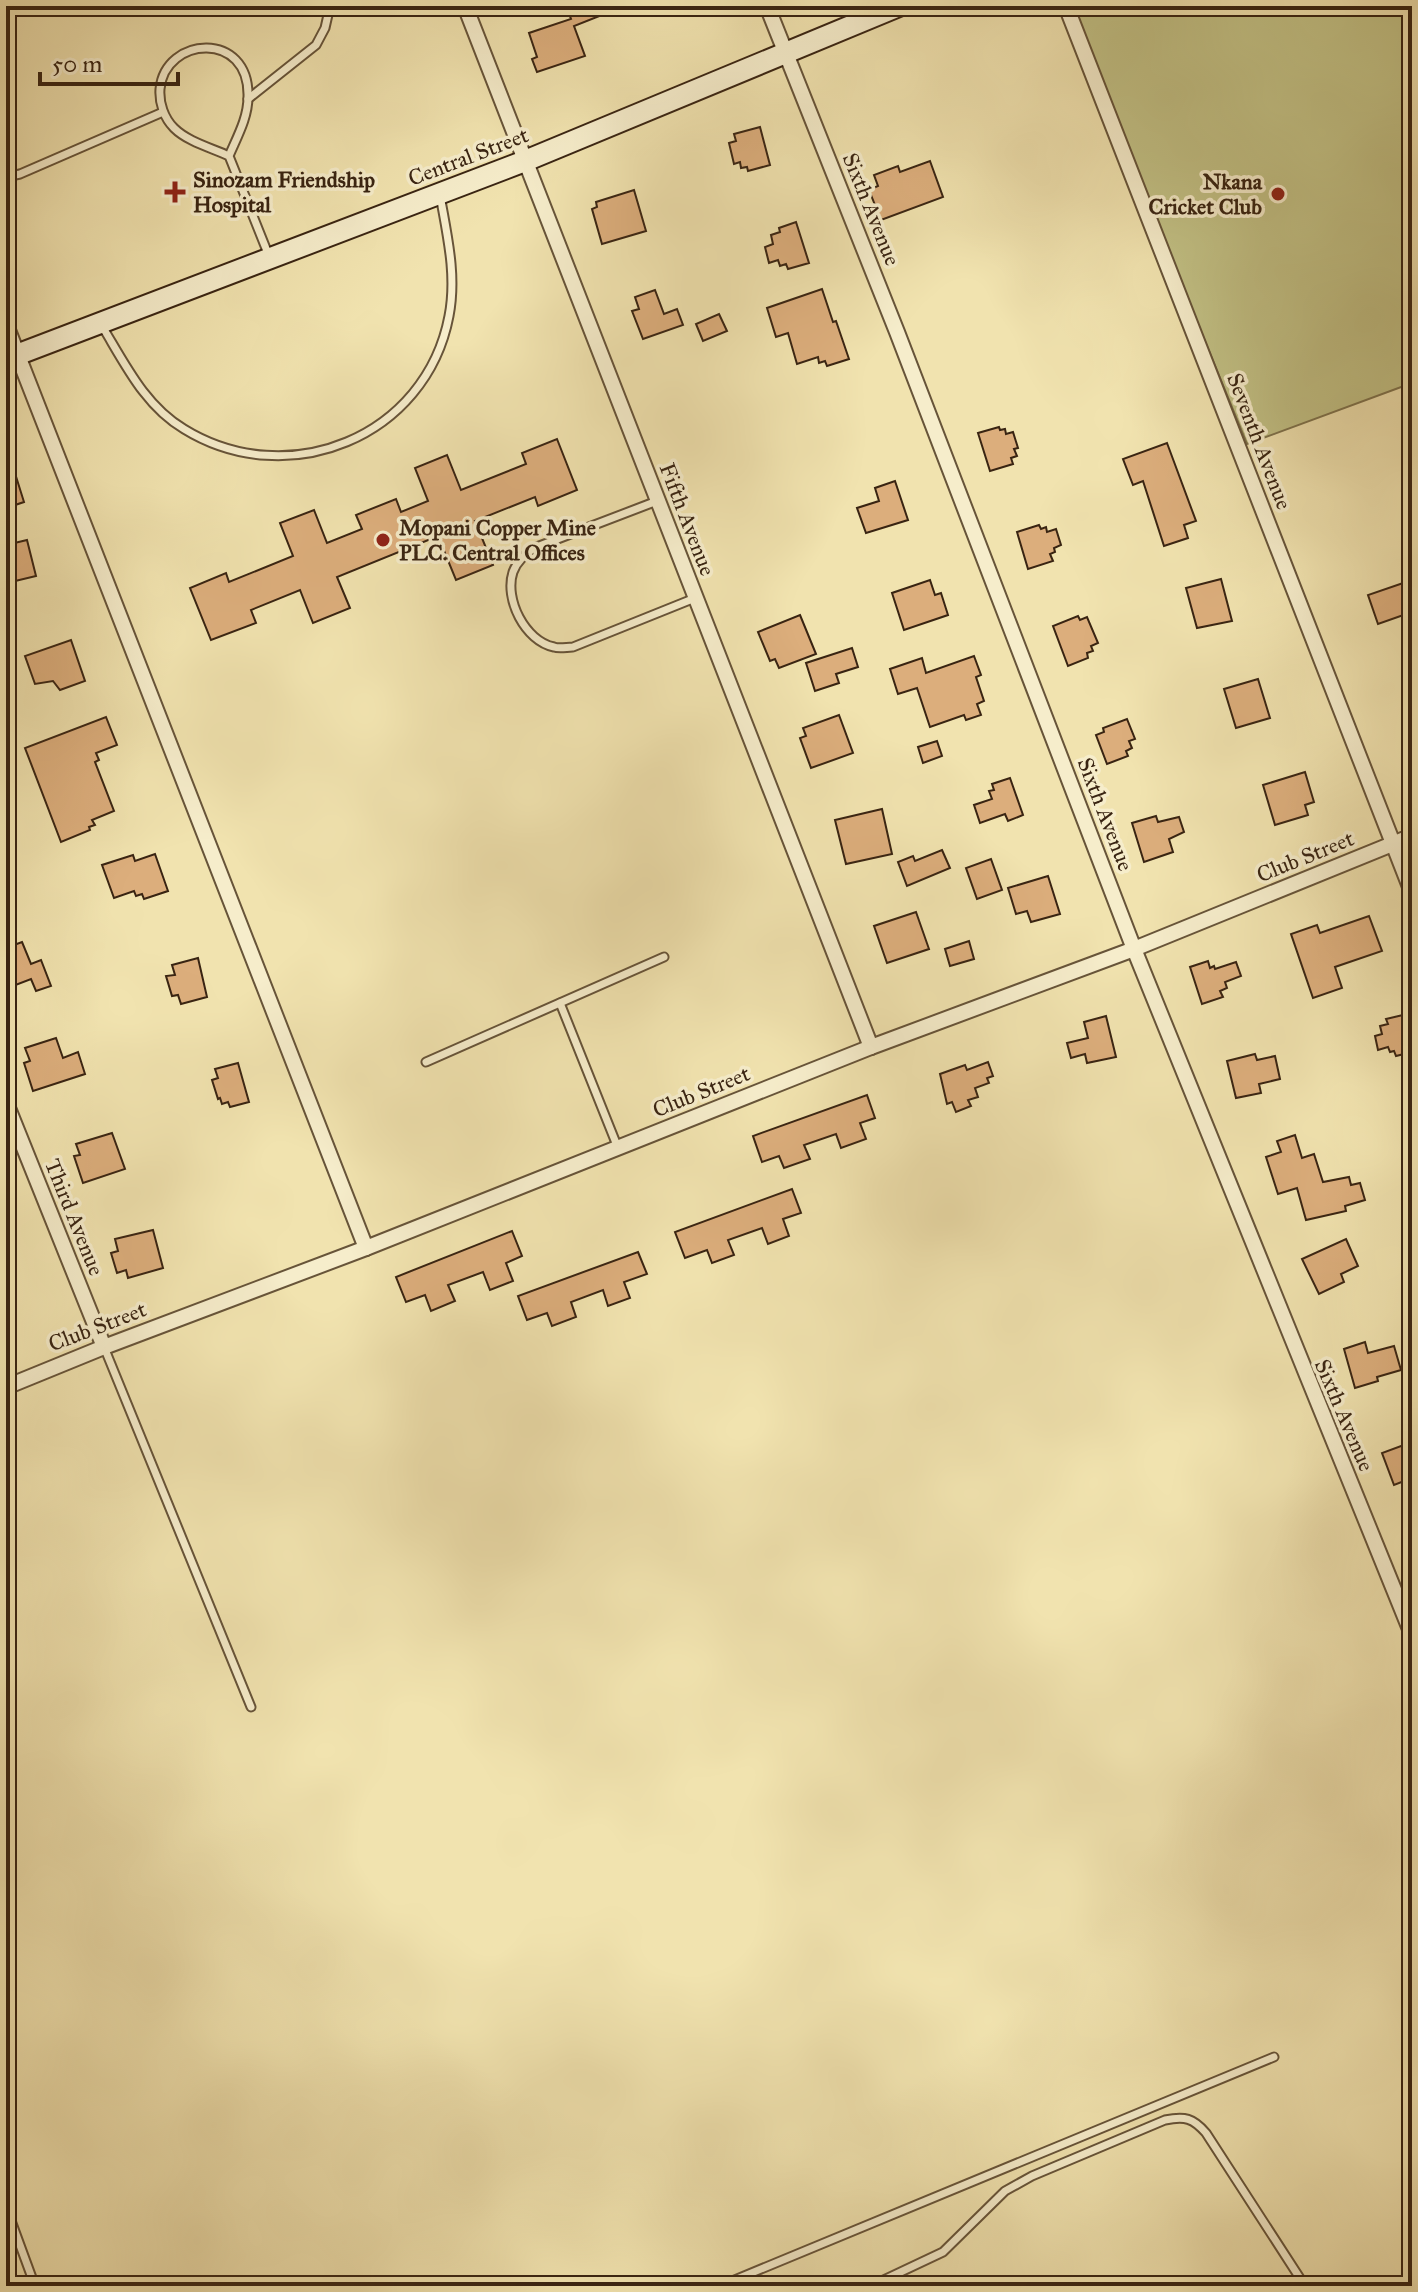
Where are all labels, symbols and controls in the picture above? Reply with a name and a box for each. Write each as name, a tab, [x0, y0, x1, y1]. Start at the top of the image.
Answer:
scale bar	[40, 36, 178, 86]
text: 50 m	[52, 49, 102, 79]
street label: Central Street	[404, 121, 532, 192]
street label: Sixth Avenue	[837, 149, 906, 270]
place label: Sinozam Friendship Hospital	[193, 166, 375, 218]
place label: Nkana Cricket Club	[1149, 168, 1263, 220]
marker: Sinozam Friendship Hospital	[164, 181, 186, 203]
marker: Nkana Cricket Club	[1269, 185, 1287, 203]
street label: Seventh Avenue	[1221, 369, 1298, 513]
street label: Fifth Avenue	[654, 459, 721, 579]
place label: Mopani Copper Mine PLC. Central Offices	[399, 514, 596, 566]
marker: Mopani Copper Mine PLC. Central Offices	[374, 531, 392, 549]
street label: Sixth Avenue	[1072, 754, 1140, 875]
street label: Club Street	[1253, 825, 1358, 888]
street label: Club Street	[649, 1060, 754, 1123]
street label: Third Avenue	[39, 1155, 110, 1279]
street label: Club Street	[44, 1295, 150, 1357]
street label: Sixth Avenue	[1309, 1355, 1380, 1475]

